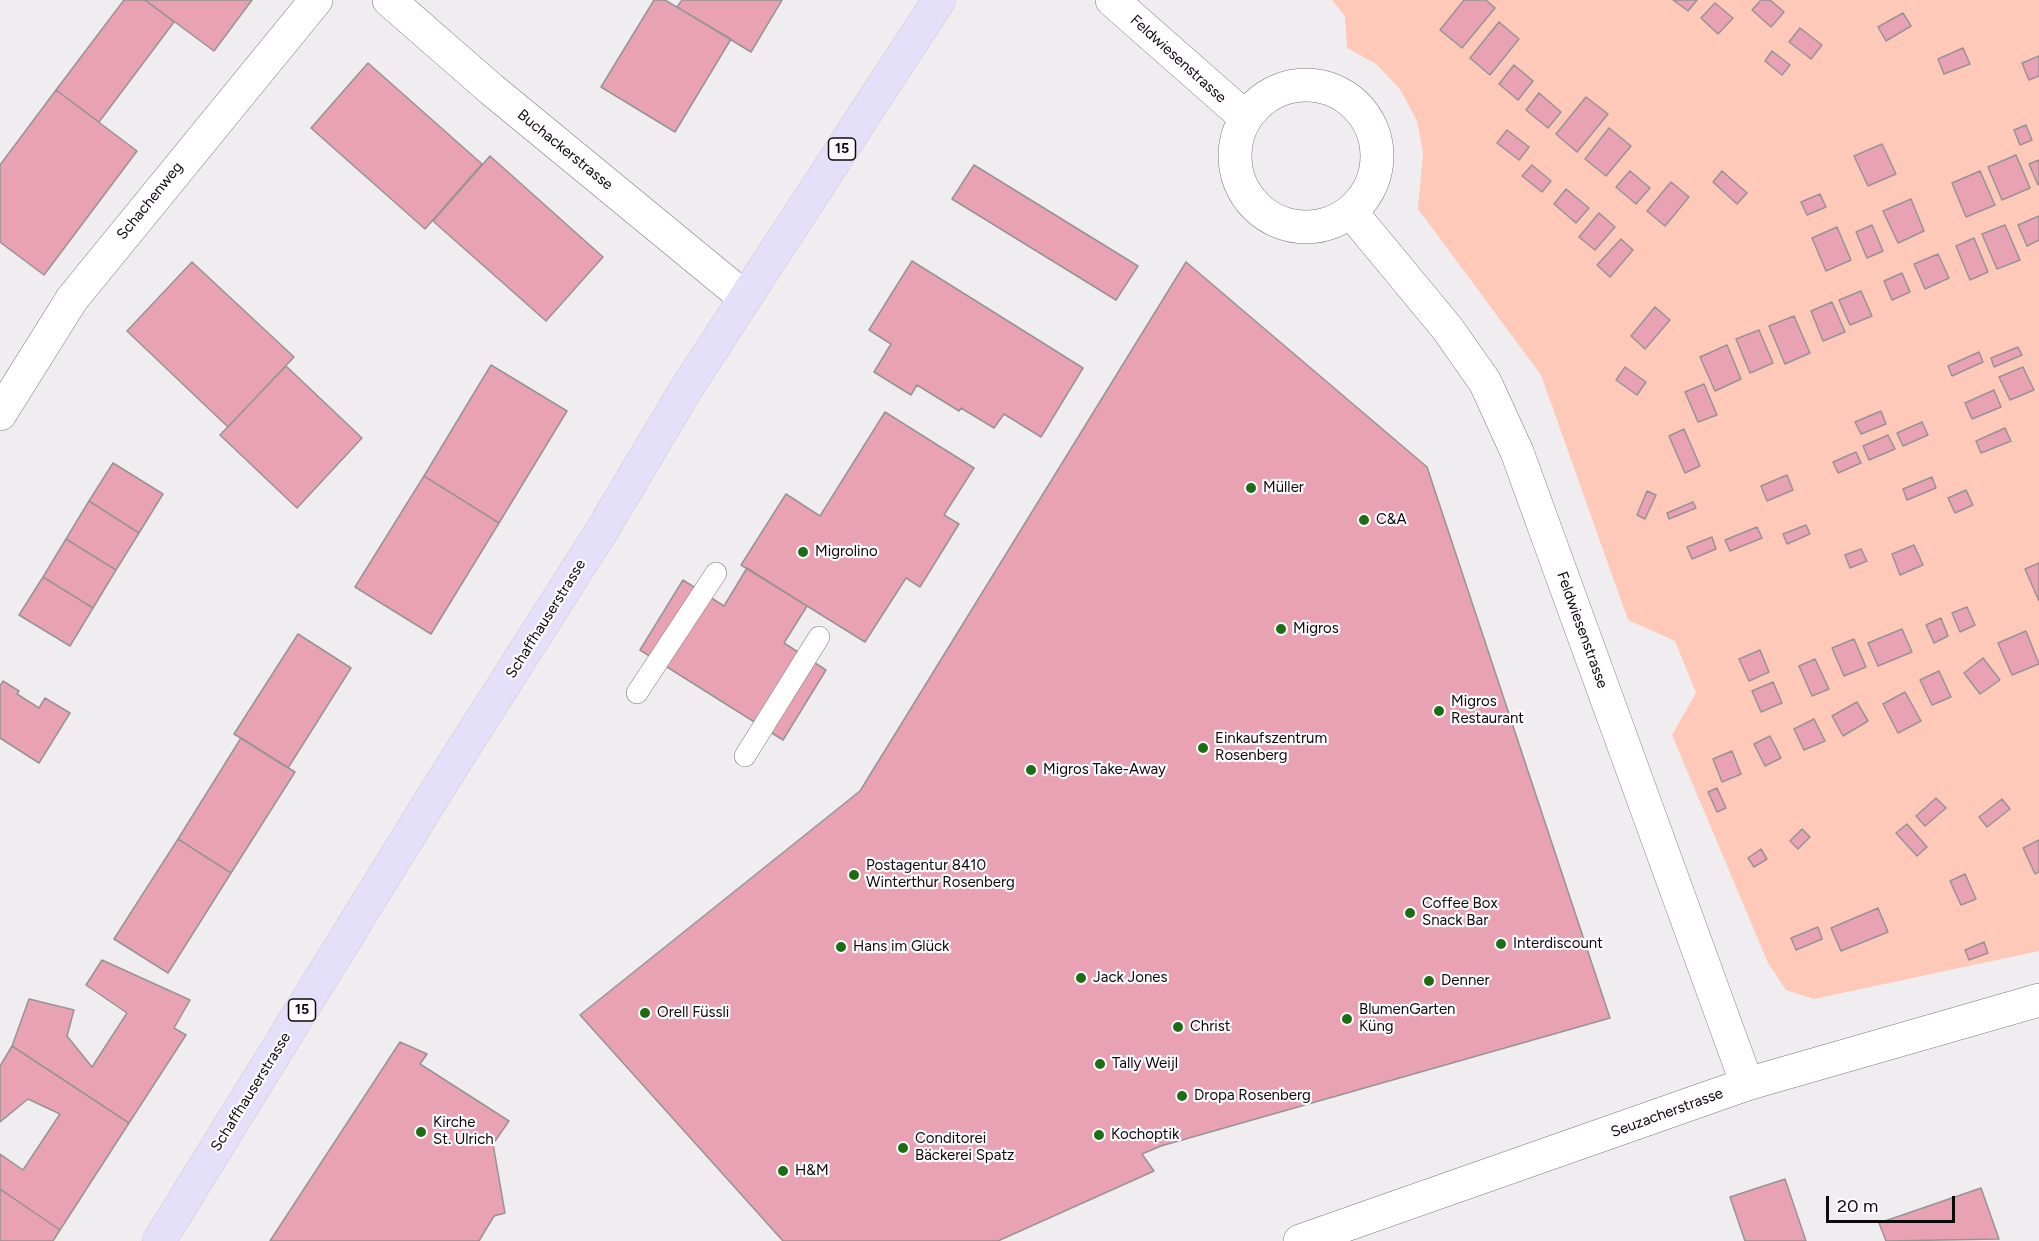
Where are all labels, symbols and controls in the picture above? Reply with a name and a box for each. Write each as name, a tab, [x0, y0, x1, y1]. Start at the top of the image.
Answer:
street label: Feldwiesenstrasse	[1126, 11, 1230, 107]
street label: Buchackerstrasse	[514, 106, 616, 194]
road number: 15	[828, 138, 856, 160]
street label: Schachenweg	[113, 158, 187, 244]
place label: Müller	[1263, 479, 1304, 497]
marker: Müller	[1244, 481, 1258, 495]
place label: C&A	[1376, 511, 1407, 529]
marker: C&A	[1357, 513, 1371, 527]
place label: Migrolino	[815, 543, 878, 561]
marker: Migrolino	[796, 545, 810, 559]
street label: Schaffhauserstrasse	[502, 556, 590, 682]
street label: Feldwiesenstrasse	[1553, 569, 1611, 691]
place label: Migros	[1293, 620, 1339, 638]
marker: Migros	[1274, 622, 1288, 636]
place label: Migros Restaurant	[1451, 693, 1524, 728]
marker: Migros Restaurant	[1432, 704, 1446, 718]
place label: Einkaufszentrum Rosenberg	[1215, 730, 1327, 765]
marker: Einkaufszentrum Rosenberg	[1196, 741, 1210, 755]
place label: Migros Take-Away	[1043, 761, 1166, 779]
marker: Migros Take-Away	[1024, 763, 1038, 777]
place label: Postagentur 8410 Winterthur Rosenberg	[866, 857, 1015, 892]
marker: Postagentur 8410 Winterthur Rosenberg	[847, 868, 861, 882]
place label: Coffee Box Snack Bar	[1422, 895, 1498, 930]
marker: Coffee Box Snack Bar	[1403, 906, 1417, 920]
place label: Interdiscount	[1513, 935, 1603, 953]
marker: Interdiscount	[1494, 937, 1508, 951]
place label: Hans im Glück	[853, 938, 949, 956]
marker: Hans im Glück	[834, 940, 848, 954]
place label: Jack Jones	[1093, 969, 1167, 987]
marker: Jack Jones	[1074, 971, 1088, 985]
place label: Denner	[1441, 972, 1490, 990]
marker: Denner	[1422, 974, 1436, 988]
road number: 15	[288, 999, 316, 1021]
place label: BlumenGarten Küng	[1359, 1001, 1455, 1036]
place label: Orell Füssli	[657, 1004, 729, 1022]
marker: Orell Füssli	[638, 1006, 652, 1020]
marker: BlumenGarten Küng	[1340, 1012, 1354, 1026]
place label: Christ	[1190, 1018, 1230, 1036]
marker: Christ	[1171, 1020, 1185, 1034]
street label: Schaffhauserstrasse	[207, 1029, 295, 1155]
place label: Tally Weijl	[1112, 1055, 1178, 1073]
marker: Tally Weijl	[1093, 1057, 1107, 1071]
street label: Seuzacherstrasse	[1608, 1084, 1726, 1142]
place label: Dropa Rosenberg	[1194, 1087, 1311, 1105]
marker: Dropa Rosenberg	[1175, 1089, 1189, 1103]
place label: Kirche St. Ulrich	[433, 1114, 494, 1149]
marker: Kirche St. Ulrich	[414, 1125, 428, 1139]
place label: Kochoptik	[1111, 1126, 1179, 1144]
marker: Kochoptik	[1092, 1128, 1106, 1142]
place label: Conditorei Bäckerei Spatz	[915, 1130, 1014, 1165]
marker: Conditorei Bäckerei Spatz	[896, 1141, 910, 1155]
place label: H&M	[795, 1162, 829, 1180]
marker: H&M	[776, 1164, 790, 1178]
scale bar	[1829, 1184, 1958, 1222]
text: 20 m	[1837, 1195, 1878, 1217]

